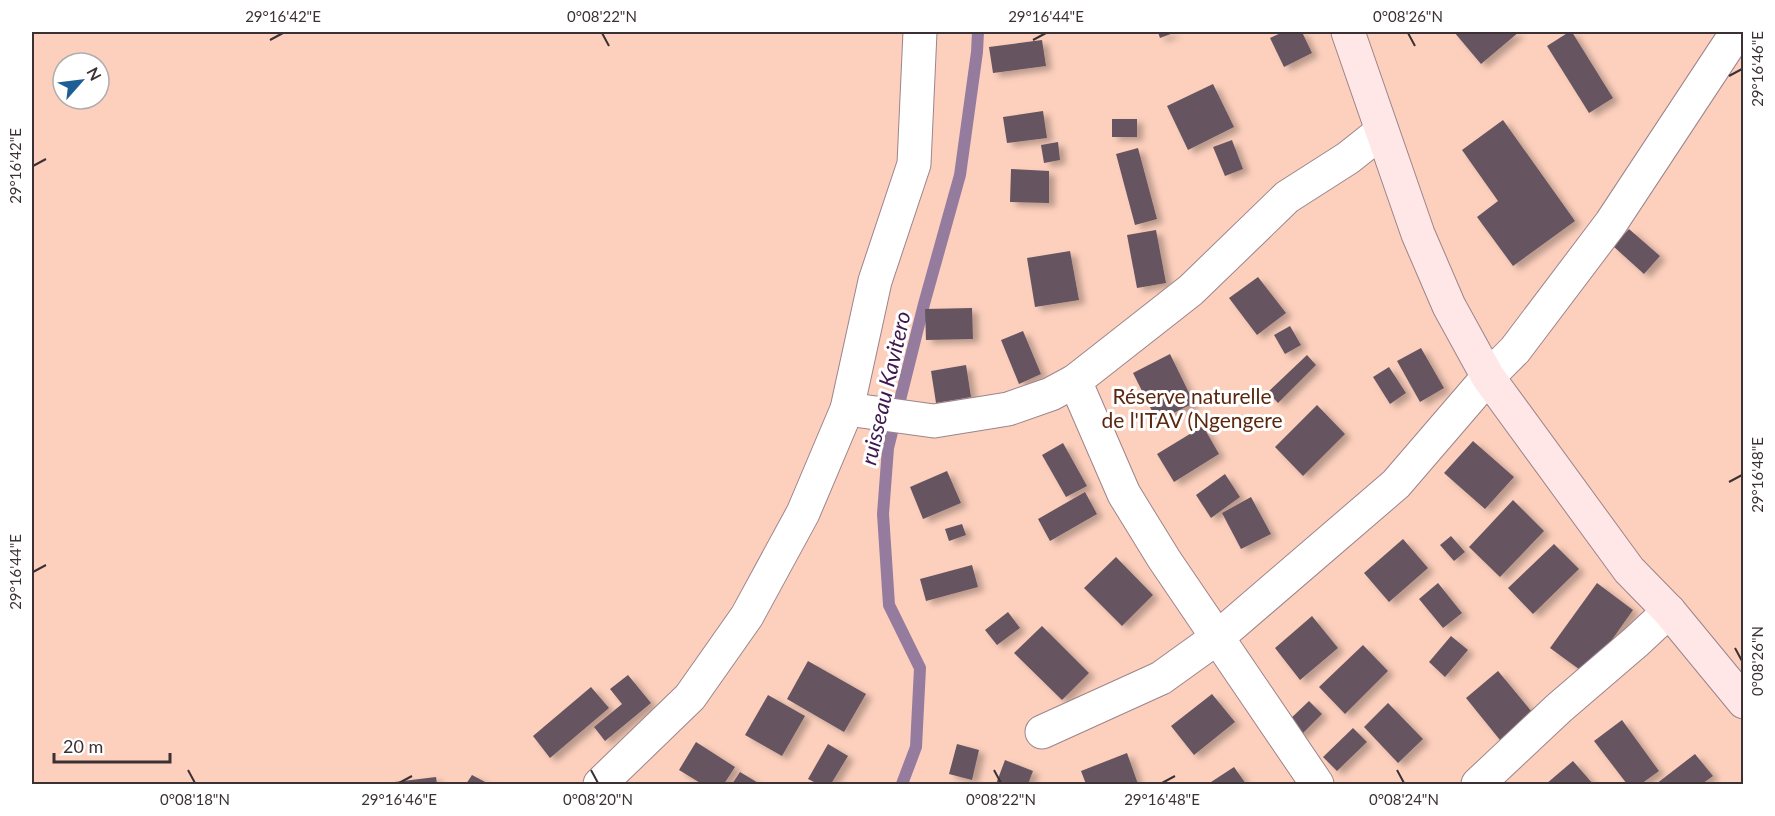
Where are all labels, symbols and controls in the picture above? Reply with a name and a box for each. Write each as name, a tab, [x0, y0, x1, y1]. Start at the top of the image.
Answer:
text: 29°16'42"E	[245, 7, 321, 25]
text: 0°08'22"N	[567, 7, 637, 25]
text: 29°16'44"E	[1008, 7, 1084, 25]
text: 0°08'26"N	[1373, 7, 1443, 25]
text: 29°16'46"E	[1748, 31, 1766, 107]
north arrow	[51, 51, 111, 111]
text: N	[83, 64, 106, 84]
text: 29°16'42"E	[6, 128, 24, 204]
water label: ruisseau Kavitero	[854, 309, 916, 467]
park label: Réserve naturelle de l'ITAV (Ngengere	[1101, 383, 1283, 432]
text: 29°16'48"E	[1748, 437, 1766, 513]
text: 29°16'44"E	[6, 534, 24, 610]
text: 0°08'26"N	[1748, 626, 1766, 696]
scale bar	[54, 726, 170, 764]
text: 20 m	[63, 735, 103, 757]
text: 0°08'18"N	[160, 790, 230, 808]
text: 29°16'46"E	[361, 790, 437, 808]
text: 0°08'20"N	[563, 790, 633, 808]
text: 0°08'22"N	[966, 790, 1036, 808]
text: 29°16'48"E	[1124, 790, 1200, 808]
text: 0°08'24"N	[1369, 790, 1439, 808]

